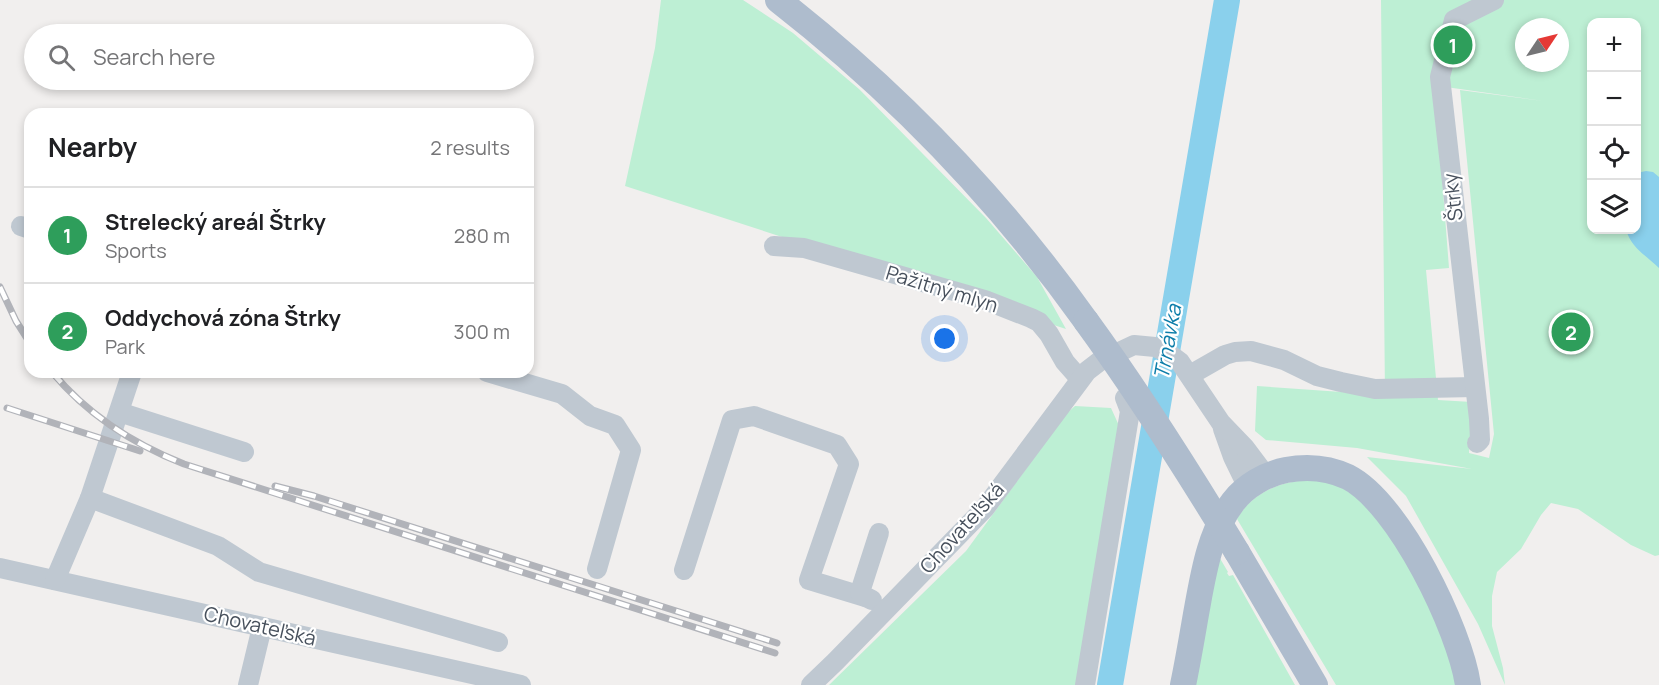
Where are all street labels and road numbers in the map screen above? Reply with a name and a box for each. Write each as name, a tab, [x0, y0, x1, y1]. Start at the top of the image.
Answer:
street label: Štrky	[1436, 171, 1469, 223]
street label: Pažitný mlyn	[883, 259, 1002, 318]
street label: Chovateľská	[913, 476, 1010, 579]
street label: Chovateľská	[201, 600, 319, 652]

